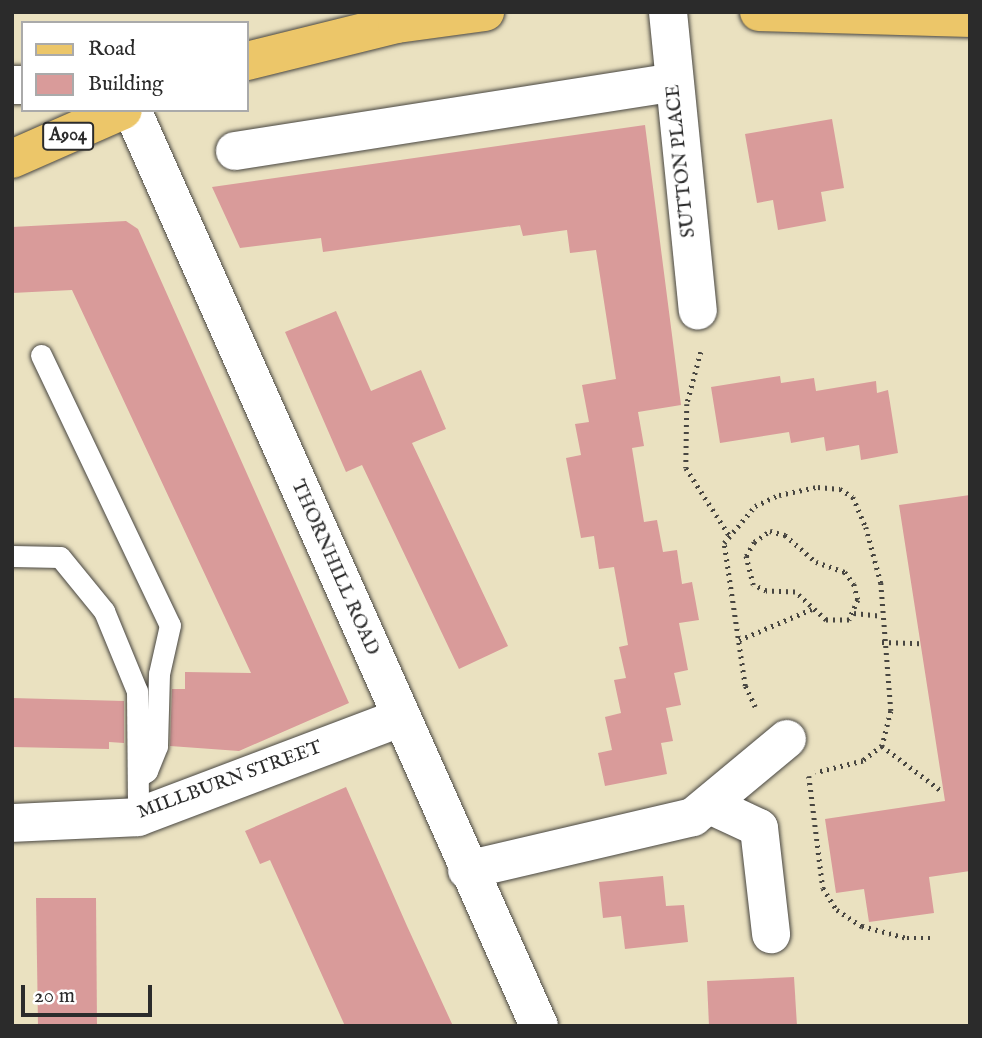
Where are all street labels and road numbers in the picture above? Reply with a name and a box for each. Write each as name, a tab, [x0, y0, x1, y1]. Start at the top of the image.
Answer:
street label: SUTTON PLACE	[663, 83, 701, 239]
road number: A904	[42, 121, 94, 150]
street label: THORNHILL ROAD	[285, 477, 383, 659]
street label: MILLBURN STREET	[135, 737, 325, 825]

